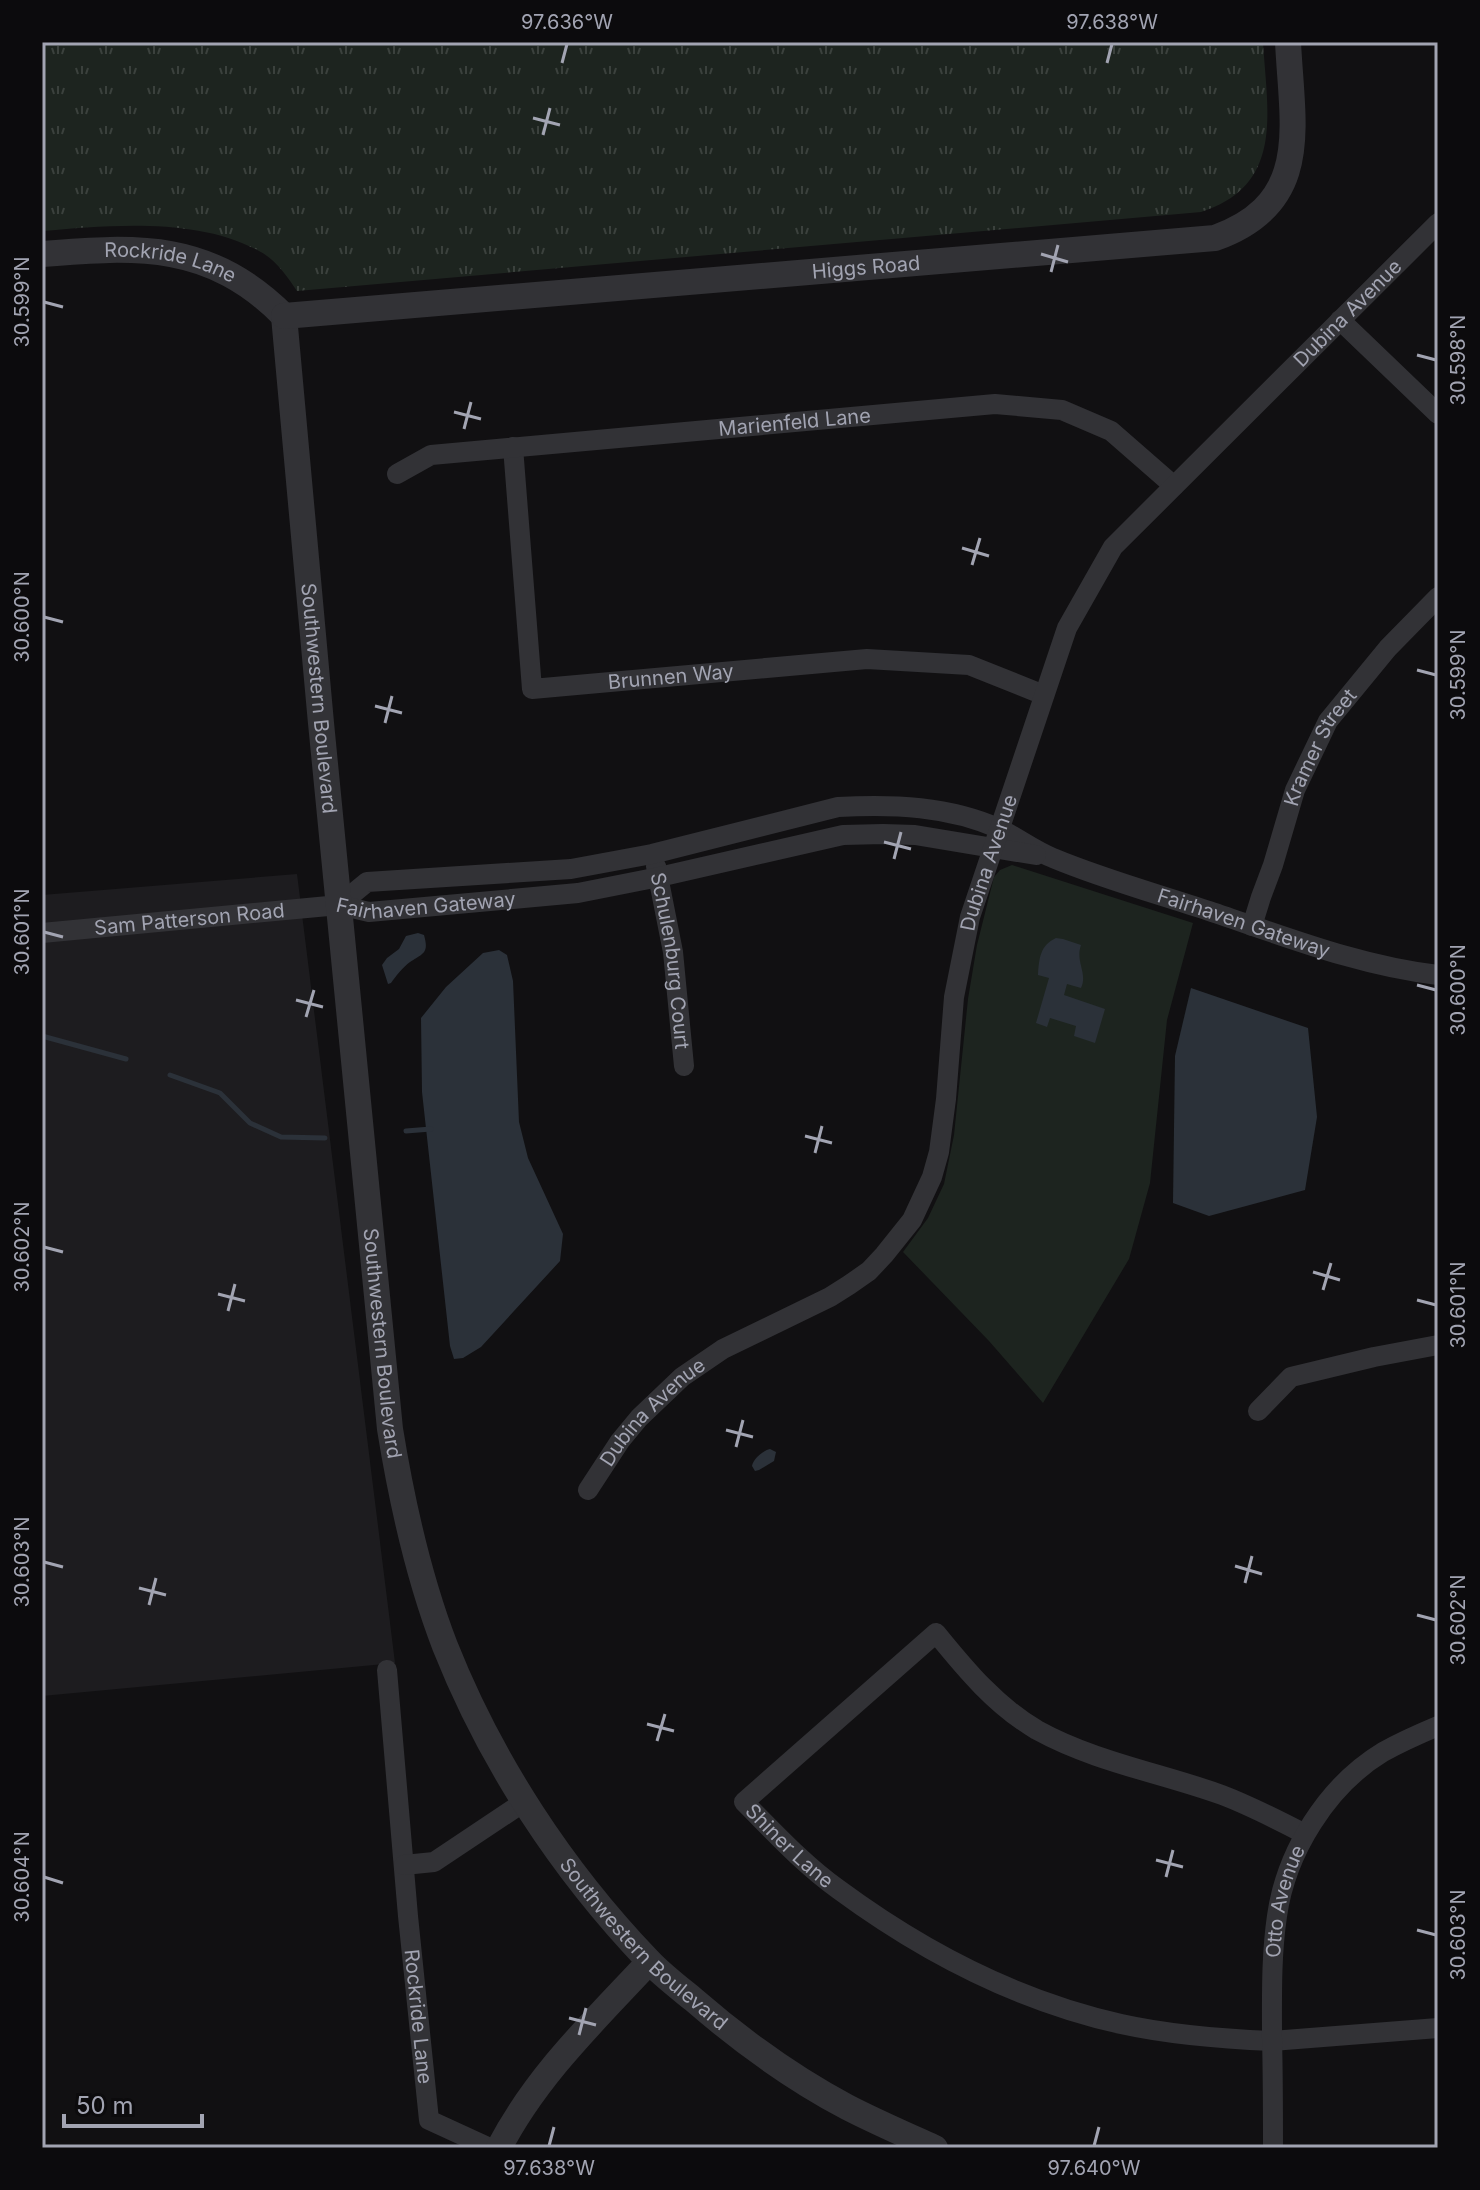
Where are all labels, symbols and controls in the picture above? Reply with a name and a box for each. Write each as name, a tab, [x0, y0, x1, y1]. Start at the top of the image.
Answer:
text: 97.636°W	[521, 10, 613, 34]
text: 97.638°W	[1066, 10, 1158, 34]
street label: Rockride Lane	[104, 238, 241, 288]
street label: Higgs Road	[811, 251, 921, 284]
street label: Dubina Avenue	[1289, 254, 1406, 372]
text: 30.599°N	[10, 256, 34, 348]
text: 30.598°N	[1446, 315, 1470, 405]
street label: Marienfeld Lane	[717, 403, 872, 441]
text: 30.600°N	[10, 571, 34, 663]
street label: Southwestern Boulevard	[296, 582, 342, 815]
text: 30.599°N	[1446, 629, 1470, 721]
street label: Brunnen Way	[607, 659, 735, 694]
street label: Kramer Street	[1279, 683, 1362, 809]
street label: Dubina Avenue	[955, 791, 1022, 933]
street label: Schulenburg Court	[646, 870, 694, 1051]
street label: Fairhaven Gateway	[1155, 883, 1333, 963]
street label: Fairhaven Gateway	[334, 887, 517, 924]
text: 30.601°N	[10, 888, 34, 976]
street label: Sam Patterson Road	[93, 898, 286, 940]
text: 30.600°N	[1446, 944, 1470, 1036]
text: 30.602°N	[10, 1201, 34, 1293]
street label: Southwestern Boulevard	[358, 1227, 407, 1460]
text: 30.601°N	[1446, 1261, 1470, 1349]
street label: Dubina Avenue	[595, 1353, 710, 1471]
text: 30.603°N	[10, 1517, 34, 1607]
text: 30.602°N	[1446, 1574, 1470, 1666]
street label: Shiner Lane	[740, 1799, 838, 1893]
text: 30.604°N	[10, 1831, 34, 1923]
street label: Otto Avenue	[1261, 1841, 1310, 1959]
street label: Southwestern Boulevard	[555, 1853, 732, 2035]
text: 30.603°N	[1446, 1890, 1470, 1980]
street label: Rockride Lane	[399, 1948, 437, 2085]
scale bar	[64, 2078, 202, 2128]
text: 50 m	[76, 2091, 134, 2120]
text: 97.638°W	[503, 2156, 595, 2180]
text: 97.640°W	[1048, 2156, 1141, 2180]

